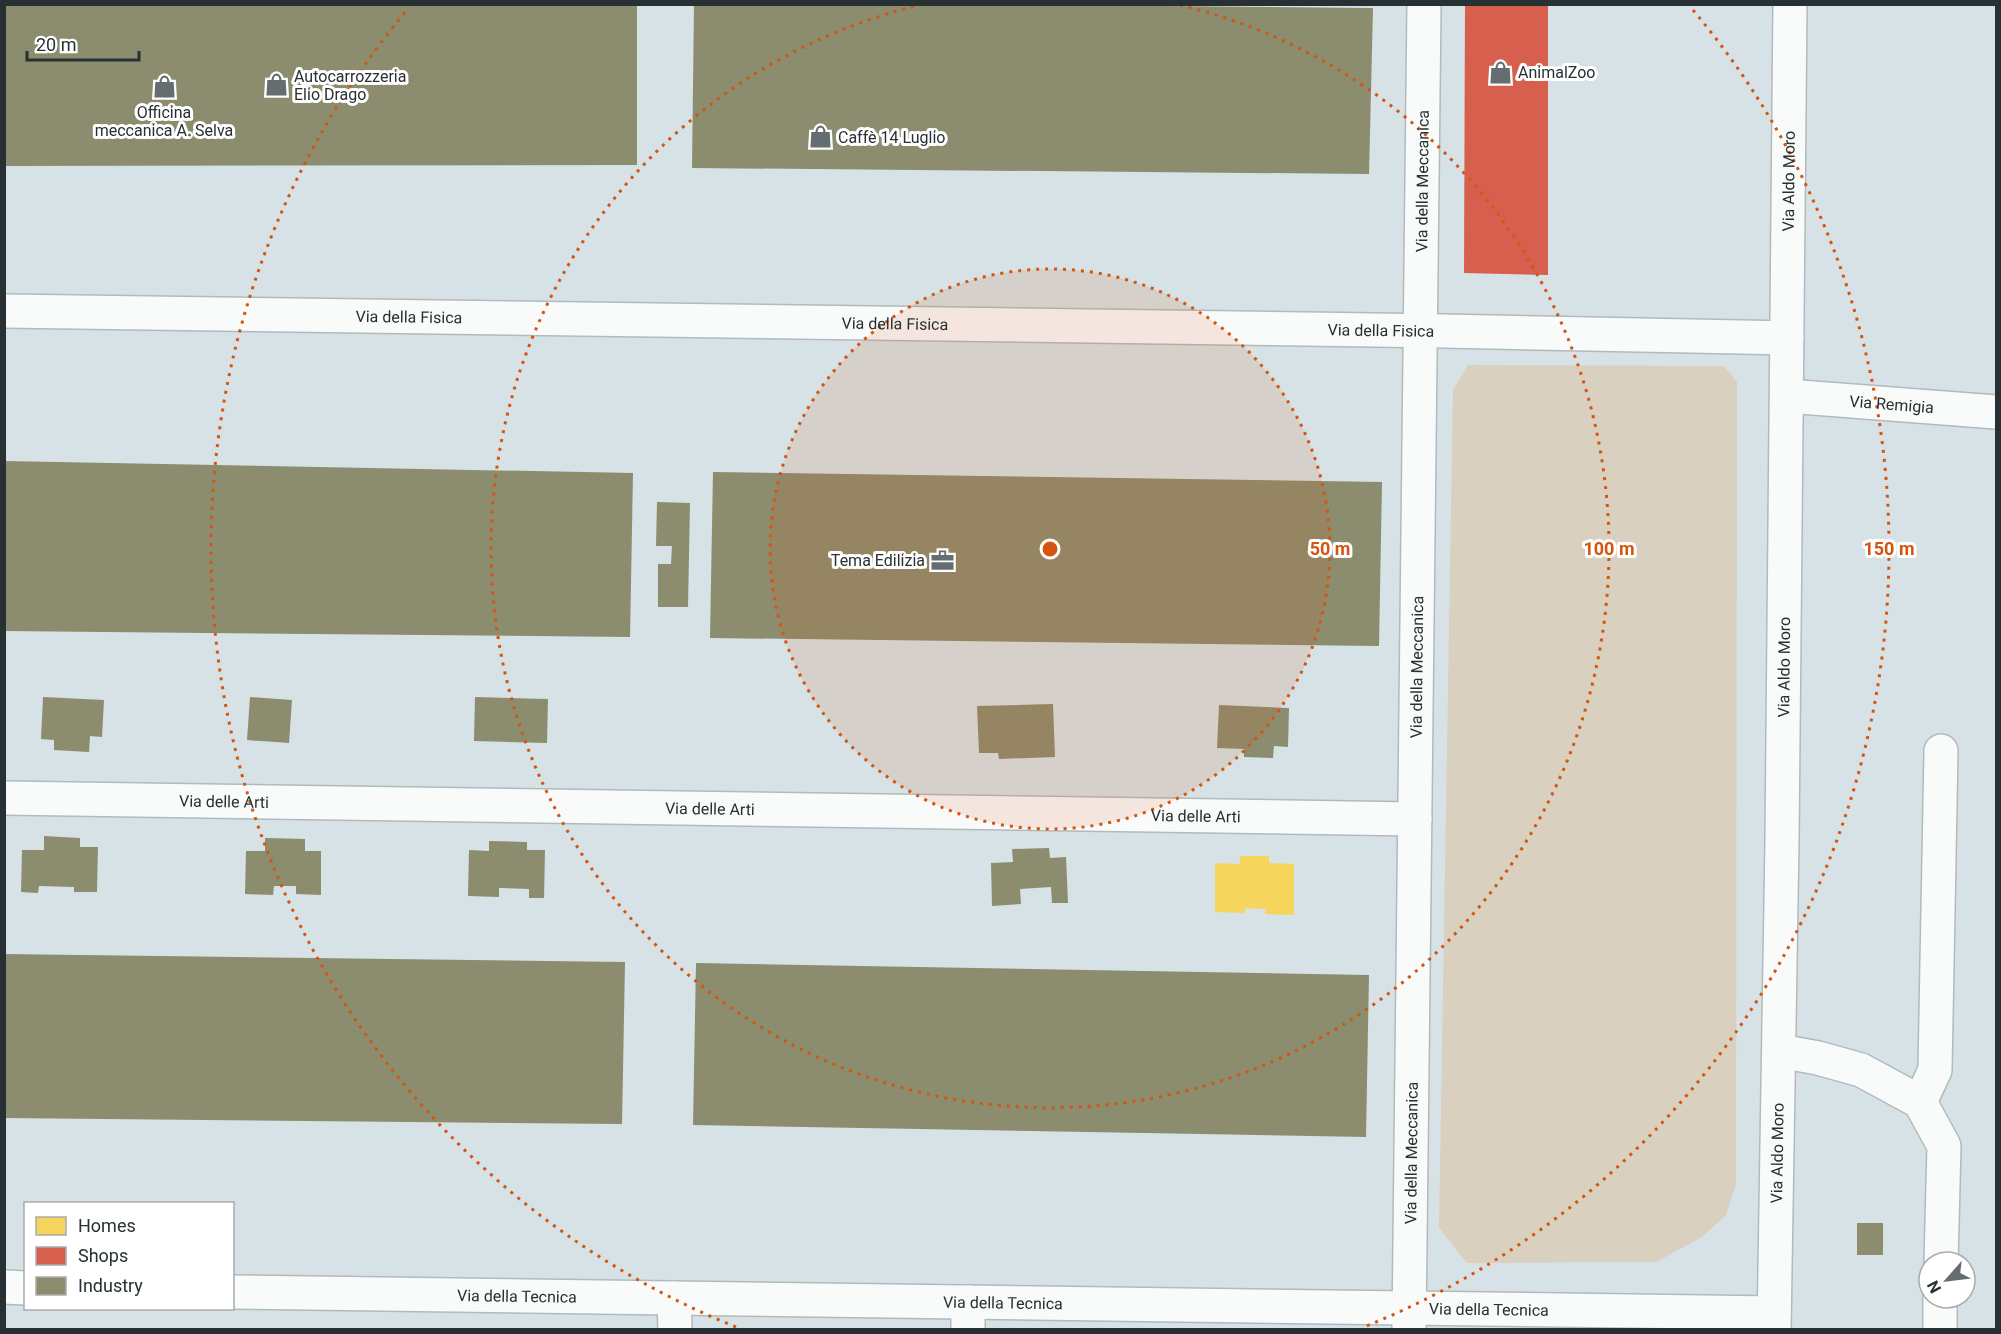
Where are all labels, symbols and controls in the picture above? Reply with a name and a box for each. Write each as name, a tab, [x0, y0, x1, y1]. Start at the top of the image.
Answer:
scale bar	[27, 24, 140, 62]
text: 20 m	[36, 34, 76, 55]
shop icon: AnimalZoo	[1487, 59, 1513, 85]
place label: AnimalZoo	[1518, 63, 1595, 82]
place label: Autocarrozzeria Elio Drago	[294, 67, 406, 104]
shop icon: Autocarrozzeria Elio Drago	[263, 72, 289, 98]
shop icon: Officina meccanica A. Selva	[151, 74, 177, 100]
place label: Officina meccanica A. Selva	[95, 103, 233, 140]
street label: Via della Meccanica	[1412, 110, 1432, 252]
shop icon: Caffè 14 Luglio	[807, 124, 833, 150]
place label: Caffè 14 Luglio	[838, 128, 945, 147]
street label: Via Aldo Moro	[1778, 131, 1798, 232]
street label: Via della Fisica	[355, 306, 462, 327]
street label: Via della Fisica	[841, 313, 948, 334]
street label: Via della Fisica	[1327, 320, 1434, 340]
street label: Via Remigia	[1849, 391, 1935, 417]
text: 50 m	[1310, 538, 1350, 559]
text: 100 m	[1583, 538, 1635, 559]
text: 150 m	[1863, 538, 1915, 559]
centre of rings	[1040, 539, 1060, 559]
office icon: Tema Edilizia	[930, 547, 956, 573]
place label: Tema Edilizia	[831, 551, 925, 570]
street label: Via della Meccanica	[1406, 596, 1427, 738]
street label: Via Aldo Moro	[1774, 617, 1794, 718]
street label: Via delle Arti	[179, 791, 269, 811]
street label: Via delle Arti	[665, 798, 755, 819]
street label: Via delle Arti	[1151, 806, 1241, 826]
street label: Via della Meccanica	[1401, 1082, 1421, 1224]
street label: Via Aldo Moro	[1767, 1103, 1787, 1204]
legend	[24, 1202, 234, 1310]
text: Homes	[78, 1215, 136, 1236]
text: Shops	[78, 1245, 128, 1266]
north arrow	[1917, 1250, 1977, 1310]
text: Industry	[78, 1275, 143, 1296]
text: N	[1923, 1277, 1945, 1296]
street label: Via della Tecnica	[457, 1286, 577, 1306]
street label: Via della Tecnica	[943, 1292, 1063, 1313]
street label: Via della Tecnica	[1429, 1299, 1549, 1319]

